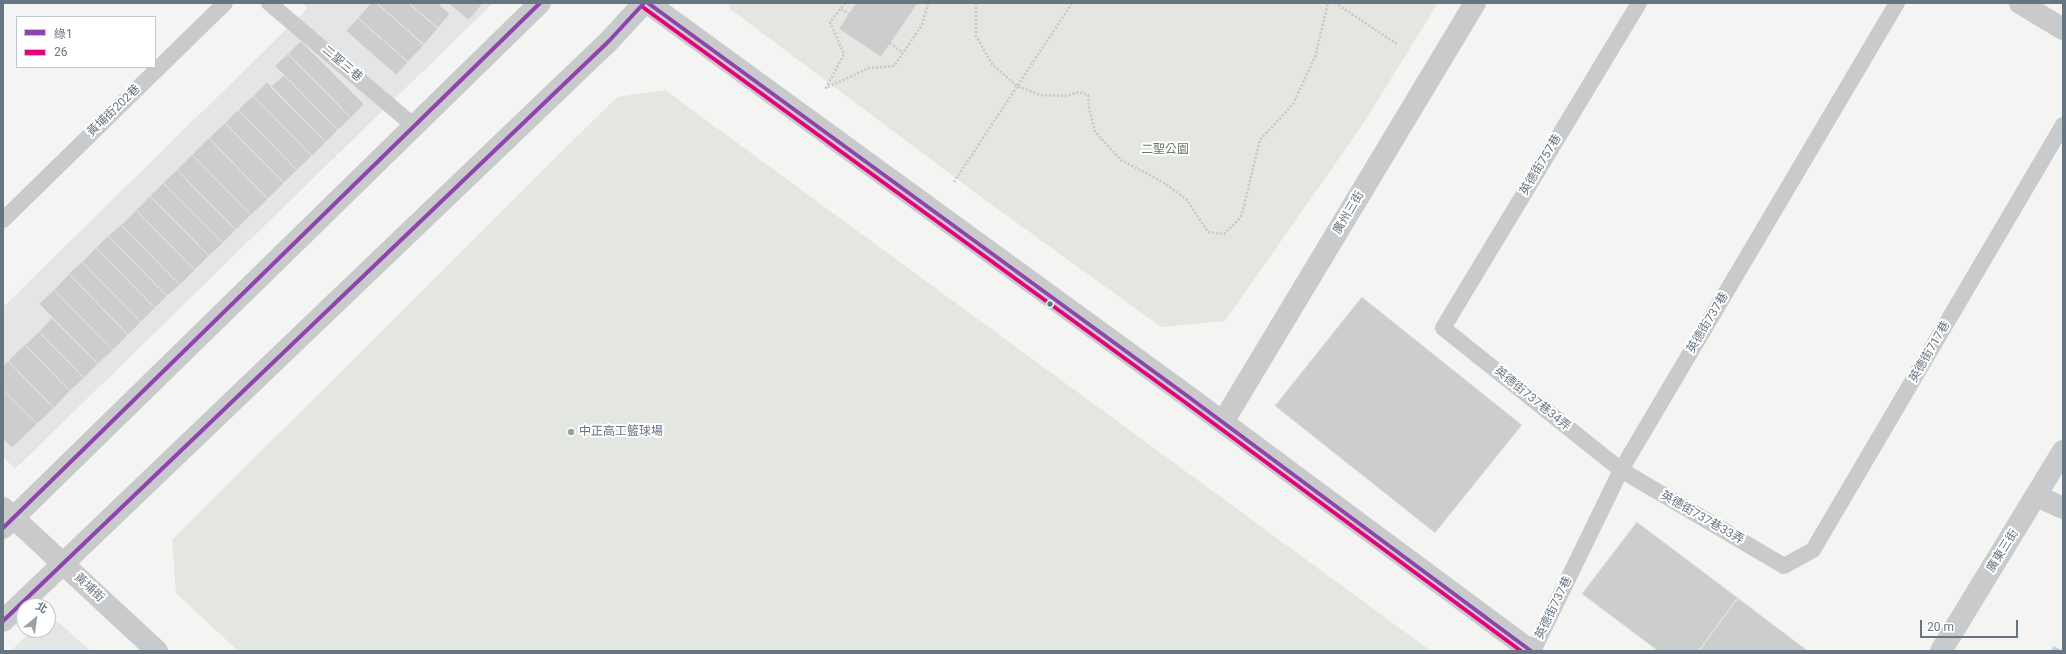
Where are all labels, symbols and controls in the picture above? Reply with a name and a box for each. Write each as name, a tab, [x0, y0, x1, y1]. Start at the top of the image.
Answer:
legend	[16, 16, 156, 68]
text: 綠1	[54, 27, 73, 41]
street label: 二聖三巷	[319, 43, 365, 85]
text: 26	[54, 45, 68, 59]
street label: 黃埔街202巷	[84, 82, 144, 140]
street label: 英德街757巷	[1517, 132, 1565, 198]
park label: 二聖公園	[1141, 143, 1189, 157]
street label: 廣州三街	[1330, 189, 1368, 237]
street label: 英德街737巷	[1684, 290, 1732, 356]
unlabelled marker	[1045, 299, 1055, 309]
street label: 英德街717巷	[1907, 319, 1953, 385]
street label: 英德街737巷34弄	[1491, 364, 1573, 434]
place label: 中正高工籃球場	[579, 425, 663, 439]
marker: 中正高工籃球場	[566, 427, 576, 437]
street label: 英德街737巷33弄	[1658, 488, 1746, 548]
street label: 廣東三街	[1984, 527, 2022, 575]
street label: 黃埔街	[71, 570, 107, 606]
street label: 英德街737巷	[1533, 574, 1575, 642]
north arrow	[16, 598, 56, 638]
text: 北	[34, 600, 50, 616]
scale bar	[1922, 612, 2020, 638]
text: 20 m	[1927, 620, 1954, 634]

